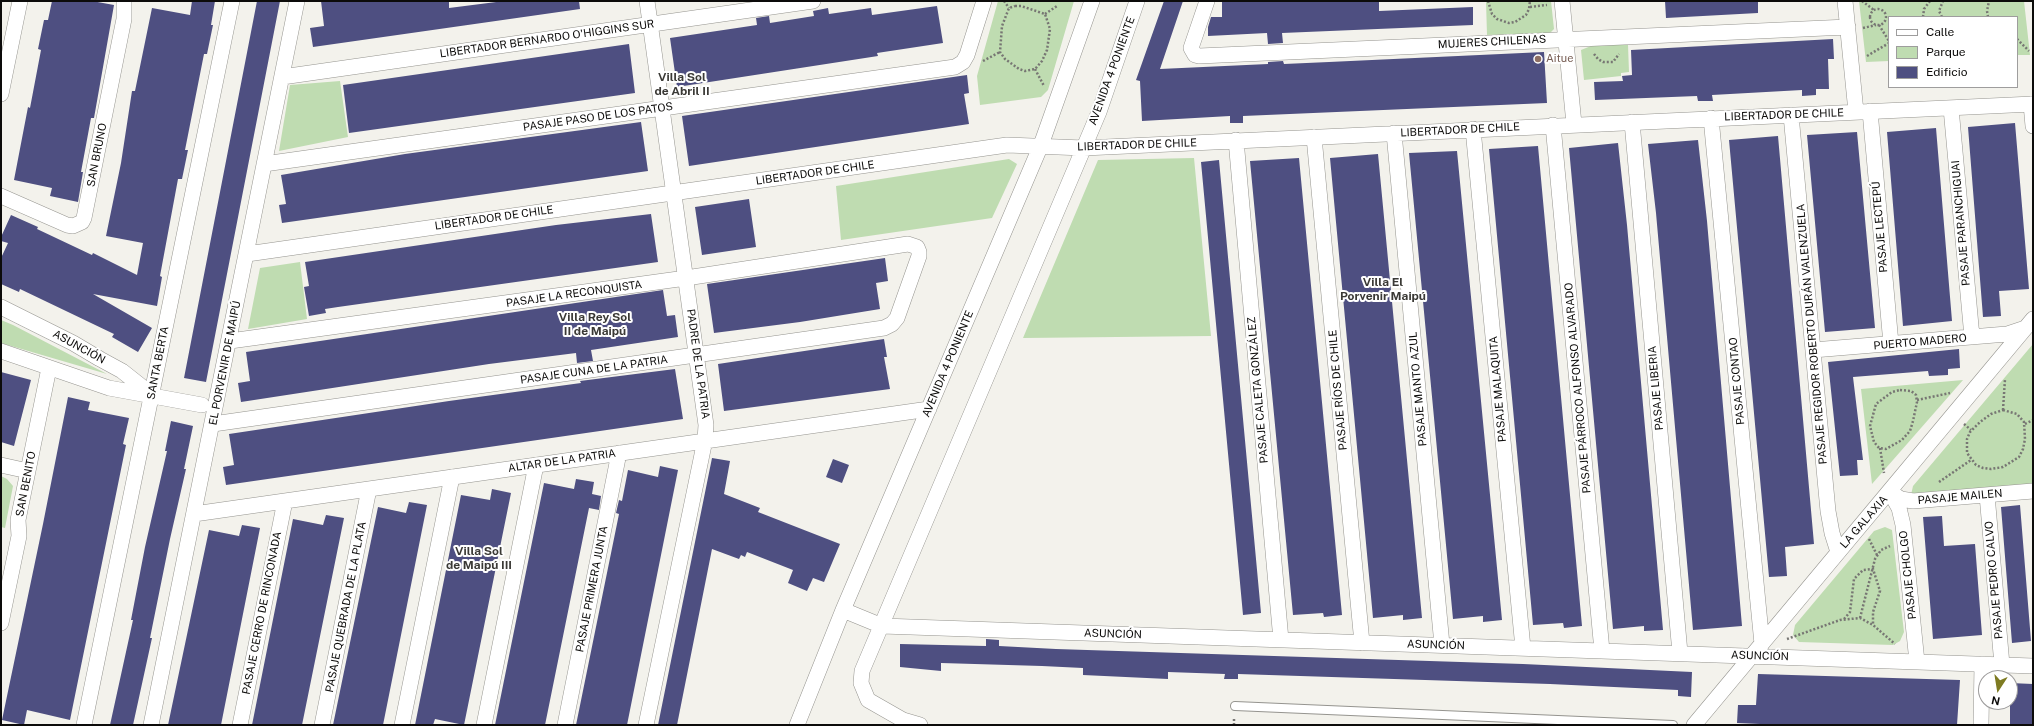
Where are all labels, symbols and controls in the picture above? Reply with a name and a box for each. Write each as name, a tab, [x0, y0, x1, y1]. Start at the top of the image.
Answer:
street label: AVENIDA 4 PONIENTE	[1086, 15, 1138, 127]
legend	[1888, 16, 2018, 88]
street label: LIBERTADOR BERNARDO O'HIGGINS SUR	[439, 17, 655, 61]
text: Calle	[1926, 25, 1954, 39]
street label: MUJERES CHILENAS	[1437, 33, 1547, 51]
text: Parque	[1926, 45, 1966, 59]
place label: Aitue	[1546, 52, 1573, 66]
marker: Aitue	[1533, 54, 1543, 64]
text: Edificio	[1926, 65, 1968, 79]
district label: Villa Sol de Abril II	[654, 70, 710, 98]
street label: PASAJE PASO DE LOS PATOS	[522, 100, 674, 134]
street label: LIBERTADOR DE CHILE	[1724, 106, 1844, 124]
street label: LIBERTADOR DE CHILE	[1400, 120, 1520, 140]
street label: SAN BRUNO	[84, 122, 110, 188]
street label: LIBERTADOR DE CHILE	[1077, 136, 1197, 154]
street label: LIBERTADOR DE CHILE	[755, 158, 875, 188]
street label: PASAJE PARANCHIGUAI	[1949, 160, 1973, 286]
street label: PASAJE LECTEPÚ	[1869, 181, 1891, 273]
street label: LIBERTADOR DE CHILE	[434, 203, 554, 233]
street label: PASAJE REGIDOR ROBERTO DURÁN VALENZUELA	[1794, 203, 1830, 465]
district label: Villa El Porvenir Maipú	[1340, 275, 1426, 303]
street label: PASAJE LA RECONQUISTA	[505, 278, 643, 310]
street label: PASAJE PÁRROCO ALFONSO ALVARADO	[1562, 282, 1594, 494]
street label: EL PORVENIR DE MAIPÚ	[206, 300, 244, 426]
street label: PADRE DE LA PATRIA	[684, 308, 712, 420]
street label: AVENIDA 4 PONIENTE	[920, 309, 976, 419]
district label: Villa Rey Sol II de Maipú	[559, 310, 631, 338]
street label: PASAJE CALETA GONZÁLEZ	[1245, 316, 1271, 464]
street label: SANTA BERTA	[144, 325, 172, 401]
street label: ASUNCIÓN	[50, 327, 108, 367]
street label: PASAJE RÍOS DE CHILE	[1326, 329, 1350, 451]
street label: PASAJE MANTO AZUL	[1406, 331, 1430, 447]
street label: PUERTO MADERO	[1873, 331, 1967, 353]
street label: PASAJE MALAQUITA	[1487, 335, 1509, 443]
street label: PASAJE CONTAO	[1727, 337, 1747, 425]
street label: PASAJE LIBERIA	[1646, 345, 1666, 431]
street label: PASAJE CUNA DE LA PATRIA	[519, 353, 669, 387]
street label: ALTAR DE LA PATRIA	[507, 447, 617, 475]
street label: SAN BENITO	[13, 450, 39, 518]
street label: PASAJE MAILEN	[1917, 487, 2003, 507]
street label: LA GALAXIA	[1837, 493, 1891, 551]
street label: PASAJE QUEBRADA DE LA PLATA	[323, 520, 369, 694]
street label: PASAJE PEDRO CALVO	[1982, 520, 2006, 640]
street label: PASAJE PRIMERA JUNTA	[573, 525, 611, 653]
street label: PASAJE CERRO DE RINCONADA	[240, 530, 284, 696]
street label: PASAJE CHOLGO	[1897, 530, 1919, 620]
district label: Villa Sol de Maipú III	[446, 544, 512, 572]
street label: ASUNCIÓN	[1084, 626, 1142, 642]
street label: ASUNCIÓN	[1407, 637, 1465, 653]
street label: ASUNCIÓN	[1731, 648, 1789, 664]
north arrow	[1978, 670, 2018, 710]
text: N	[1990, 694, 2001, 708]

